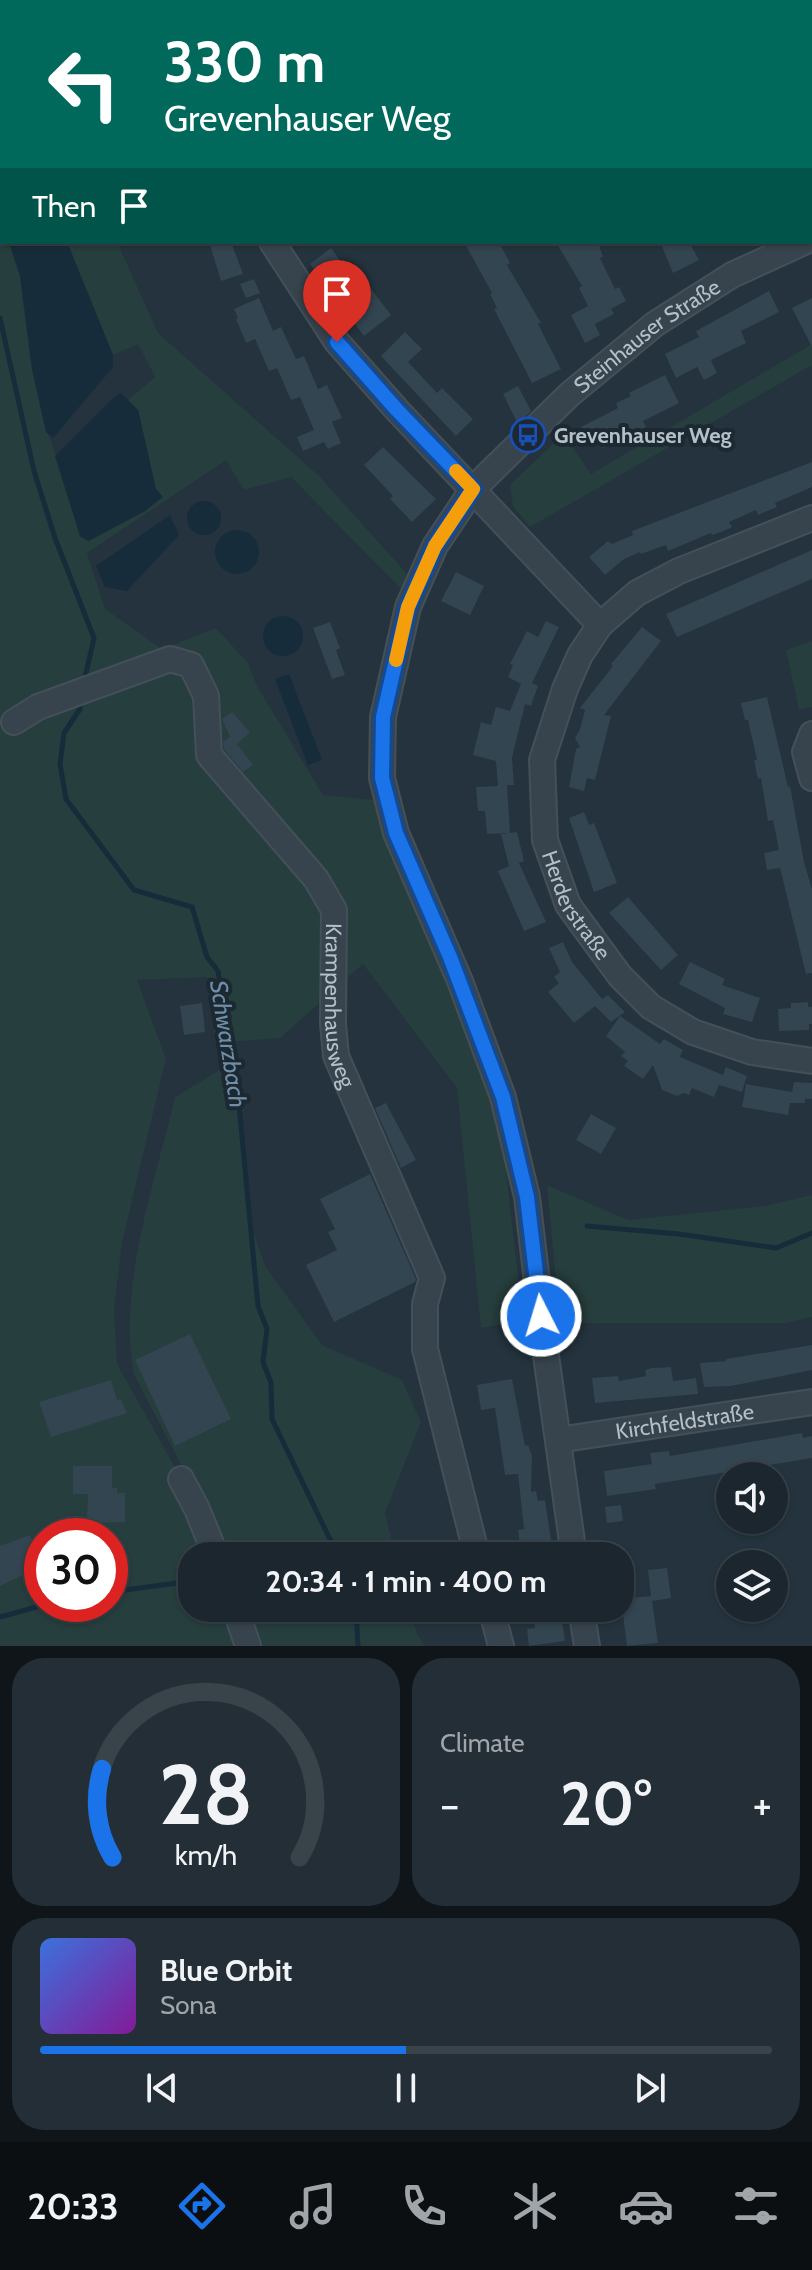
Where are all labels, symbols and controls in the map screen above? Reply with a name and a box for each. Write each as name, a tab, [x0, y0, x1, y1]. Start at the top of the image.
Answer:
text: 330 m	[164, 28, 325, 96]
icon: left	[32, 32, 136, 136]
text: Grevenhauser Weg	[164, 96, 451, 140]
icon: arrive	[112, 184, 156, 228]
text: Then	[32, 188, 96, 225]
pin	[303, 260, 371, 342]
icon: arrive	[315, 272, 359, 316]
street label: Steinhauser Straße	[568, 273, 725, 399]
bus stop icon: Grevenhauser Weg	[509, 416, 547, 454]
place label: Grevenhauser Weg	[554, 422, 732, 449]
street label: Herderstraße	[536, 847, 616, 965]
street label: Krampenhausweg	[319, 923, 362, 1093]
water label: Schwarzbach	[204, 978, 253, 1110]
position arrow	[499, 1274, 583, 1358]
street label: Kirchfeldstraße	[614, 1398, 756, 1445]
map controls	[716, 1462, 788, 1622]
button: sound	[716, 1462, 788, 1534]
speed limit sign: 30	[24, 1518, 128, 1622]
button: layers	[716, 1550, 788, 1622]
text: 20:34 · 1 min · 400 m	[266, 1563, 546, 1600]
text: Climate	[440, 1727, 525, 1759]
text: 28	[159, 1744, 253, 1845]
text: 20°	[560, 1767, 652, 1840]
text: −	[440, 1778, 459, 1831]
text: +	[753, 1778, 772, 1831]
text: km/h	[175, 1837, 237, 1872]
text: Blue Orbit	[160, 1952, 292, 1989]
text: Sona	[160, 1989, 217, 2021]
icon: previous	[140, 2066, 184, 2110]
icon: pause	[384, 2066, 428, 2110]
icon: next	[628, 2066, 672, 2110]
icon: directions	[174, 2178, 230, 2234]
icon: music	[285, 2178, 341, 2234]
icon: phone	[396, 2178, 452, 2234]
icon: climate	[507, 2178, 563, 2234]
icon: car	[618, 2178, 674, 2234]
icon: filters	[728, 2178, 784, 2234]
text: 20:33	[27, 2184, 119, 2228]

